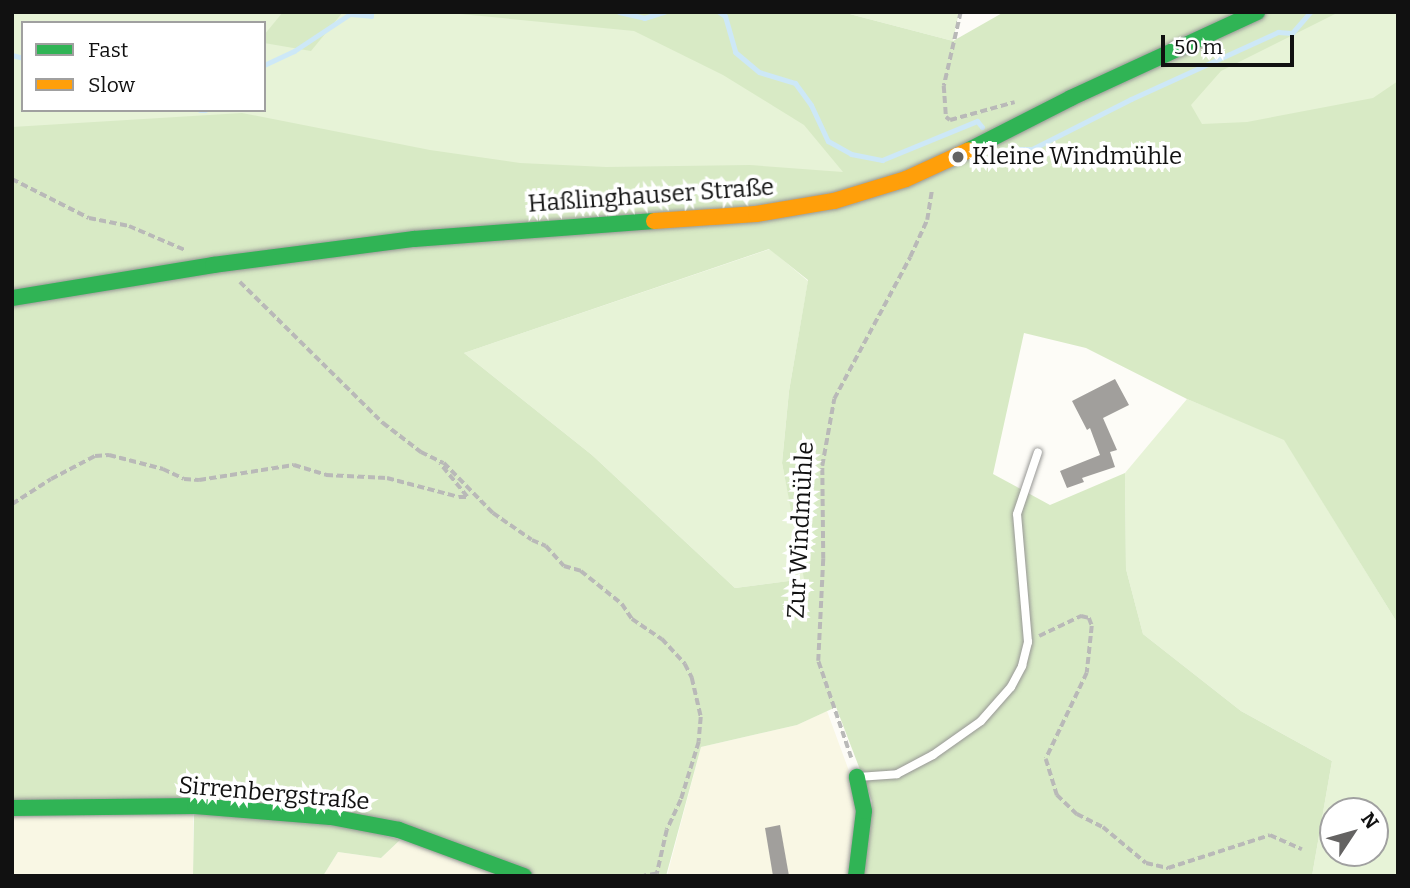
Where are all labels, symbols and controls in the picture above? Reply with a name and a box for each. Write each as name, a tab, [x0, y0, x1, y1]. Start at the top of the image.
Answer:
legend	[21, 21, 266, 112]
scale bar	[1165, 21, 1298, 65]
text: 50 m	[1174, 34, 1223, 60]
text: Fast	[88, 37, 128, 63]
text: Slow	[88, 72, 135, 98]
place label: Kleine Windmühle	[972, 143, 1182, 171]
marker: Kleine Windmühle	[950, 149, 966, 165]
street label: Haßlinghauser Straße	[527, 173, 775, 219]
street label: Zur Windmühle	[782, 441, 820, 619]
street label: Sirrenbergstraße	[177, 771, 371, 817]
north arrow	[1319, 797, 1389, 867]
text: N	[1356, 808, 1383, 833]

